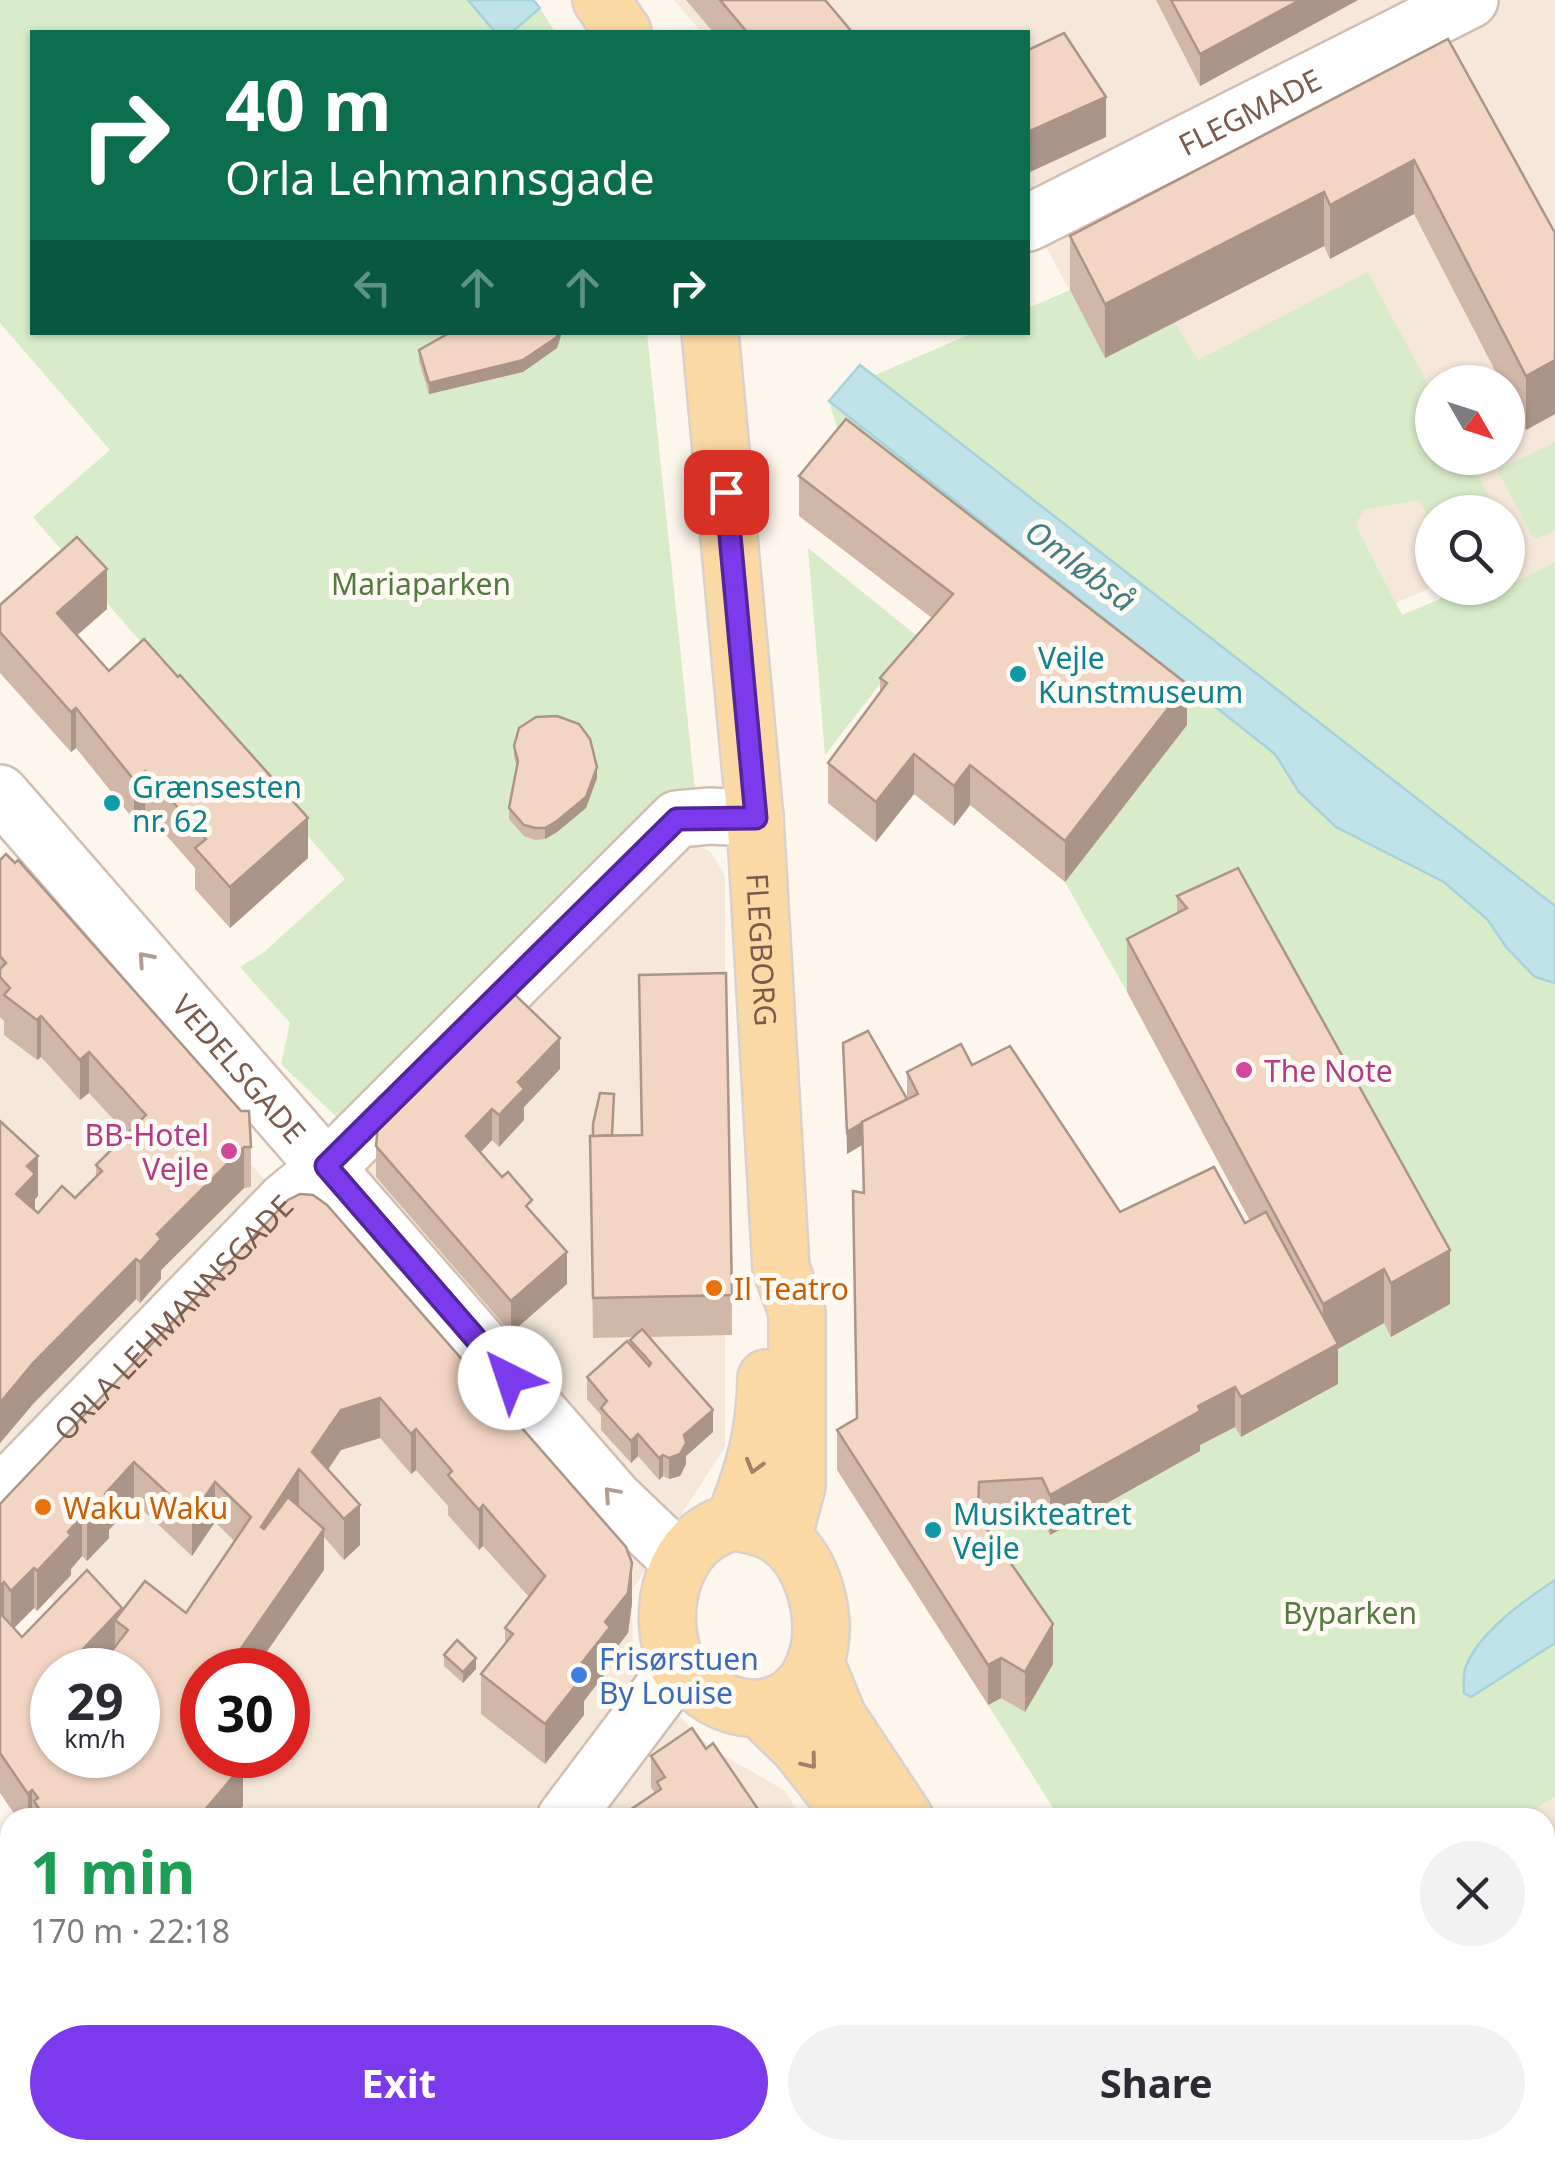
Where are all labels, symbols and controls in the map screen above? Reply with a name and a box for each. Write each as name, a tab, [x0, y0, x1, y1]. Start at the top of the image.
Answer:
text: 40 m	[225, 56, 392, 152]
street label: FLEGMADE	[1171, 58, 1328, 164]
icon: right	[60, 70, 190, 200]
text: Orla Lehmannsgade	[225, 147, 655, 208]
icon: left	[345, 260, 400, 315]
icon: ahead	[450, 260, 505, 315]
icon: ahead	[555, 260, 610, 315]
icon: right	[660, 260, 715, 315]
north arrow	[1415, 365, 1525, 475]
map controls	[1415, 365, 1525, 605]
pin	[684, 450, 769, 535]
icon: arrive	[699, 465, 754, 520]
button: search	[1415, 495, 1525, 605]
water label: Omløbså	[1017, 509, 1145, 621]
park label: Mariaparken	[331, 563, 511, 604]
place label: Vejle Kunstmuseum	[1038, 637, 1243, 712]
marker: Vejle Kunstmuseum	[1007, 663, 1029, 685]
place label: Grænsesten nr. 62	[132, 766, 302, 841]
marker: Grænsesten nr. 62	[101, 792, 123, 814]
street label: FLEGBORG	[738, 872, 787, 1027]
one-way arrow	[139, 952, 157, 971]
street label: VEDELSGADE	[163, 985, 316, 1151]
place label: The Note	[1264, 1050, 1393, 1091]
marker: The Note	[1233, 1059, 1255, 1081]
place label: BB-Hotel Vejle	[84, 1114, 209, 1189]
marker: BB-Hotel Vejle	[218, 1140, 240, 1162]
street label: ORLA LEHMANNSGADE	[44, 1185, 301, 1449]
place label: Il Teatro	[734, 1268, 849, 1309]
marker: Il Teatro	[703, 1277, 725, 1299]
position arrow	[458, 1326, 562, 1430]
one-way arrow	[745, 1457, 766, 1474]
place label: Waku Waku	[63, 1487, 228, 1528]
one-way arrow	[605, 1487, 623, 1506]
place label: Musikteatret Vejle	[953, 1493, 1132, 1568]
marker: Waku Waku	[32, 1496, 54, 1518]
marker: Musikteatret Vejle	[922, 1519, 944, 1541]
park label: Byparken	[1283, 1592, 1417, 1633]
place label: Frisørstuen By Louise	[599, 1638, 759, 1713]
speed limit sign: 30	[180, 1648, 310, 1778]
marker: Frisørstuen By Louise	[568, 1664, 590, 1686]
text: 29	[66, 1667, 124, 1735]
text: km/h	[64, 1721, 126, 1755]
one-way arrow	[798, 1750, 816, 1768]
text: 1 min	[30, 1830, 195, 1912]
button: close	[1420, 1841, 1525, 1946]
text: 170 m · 22:18	[30, 1909, 230, 1952]
button: Exit	[30, 2025, 768, 2140]
button: Share	[788, 2025, 1525, 2140]

